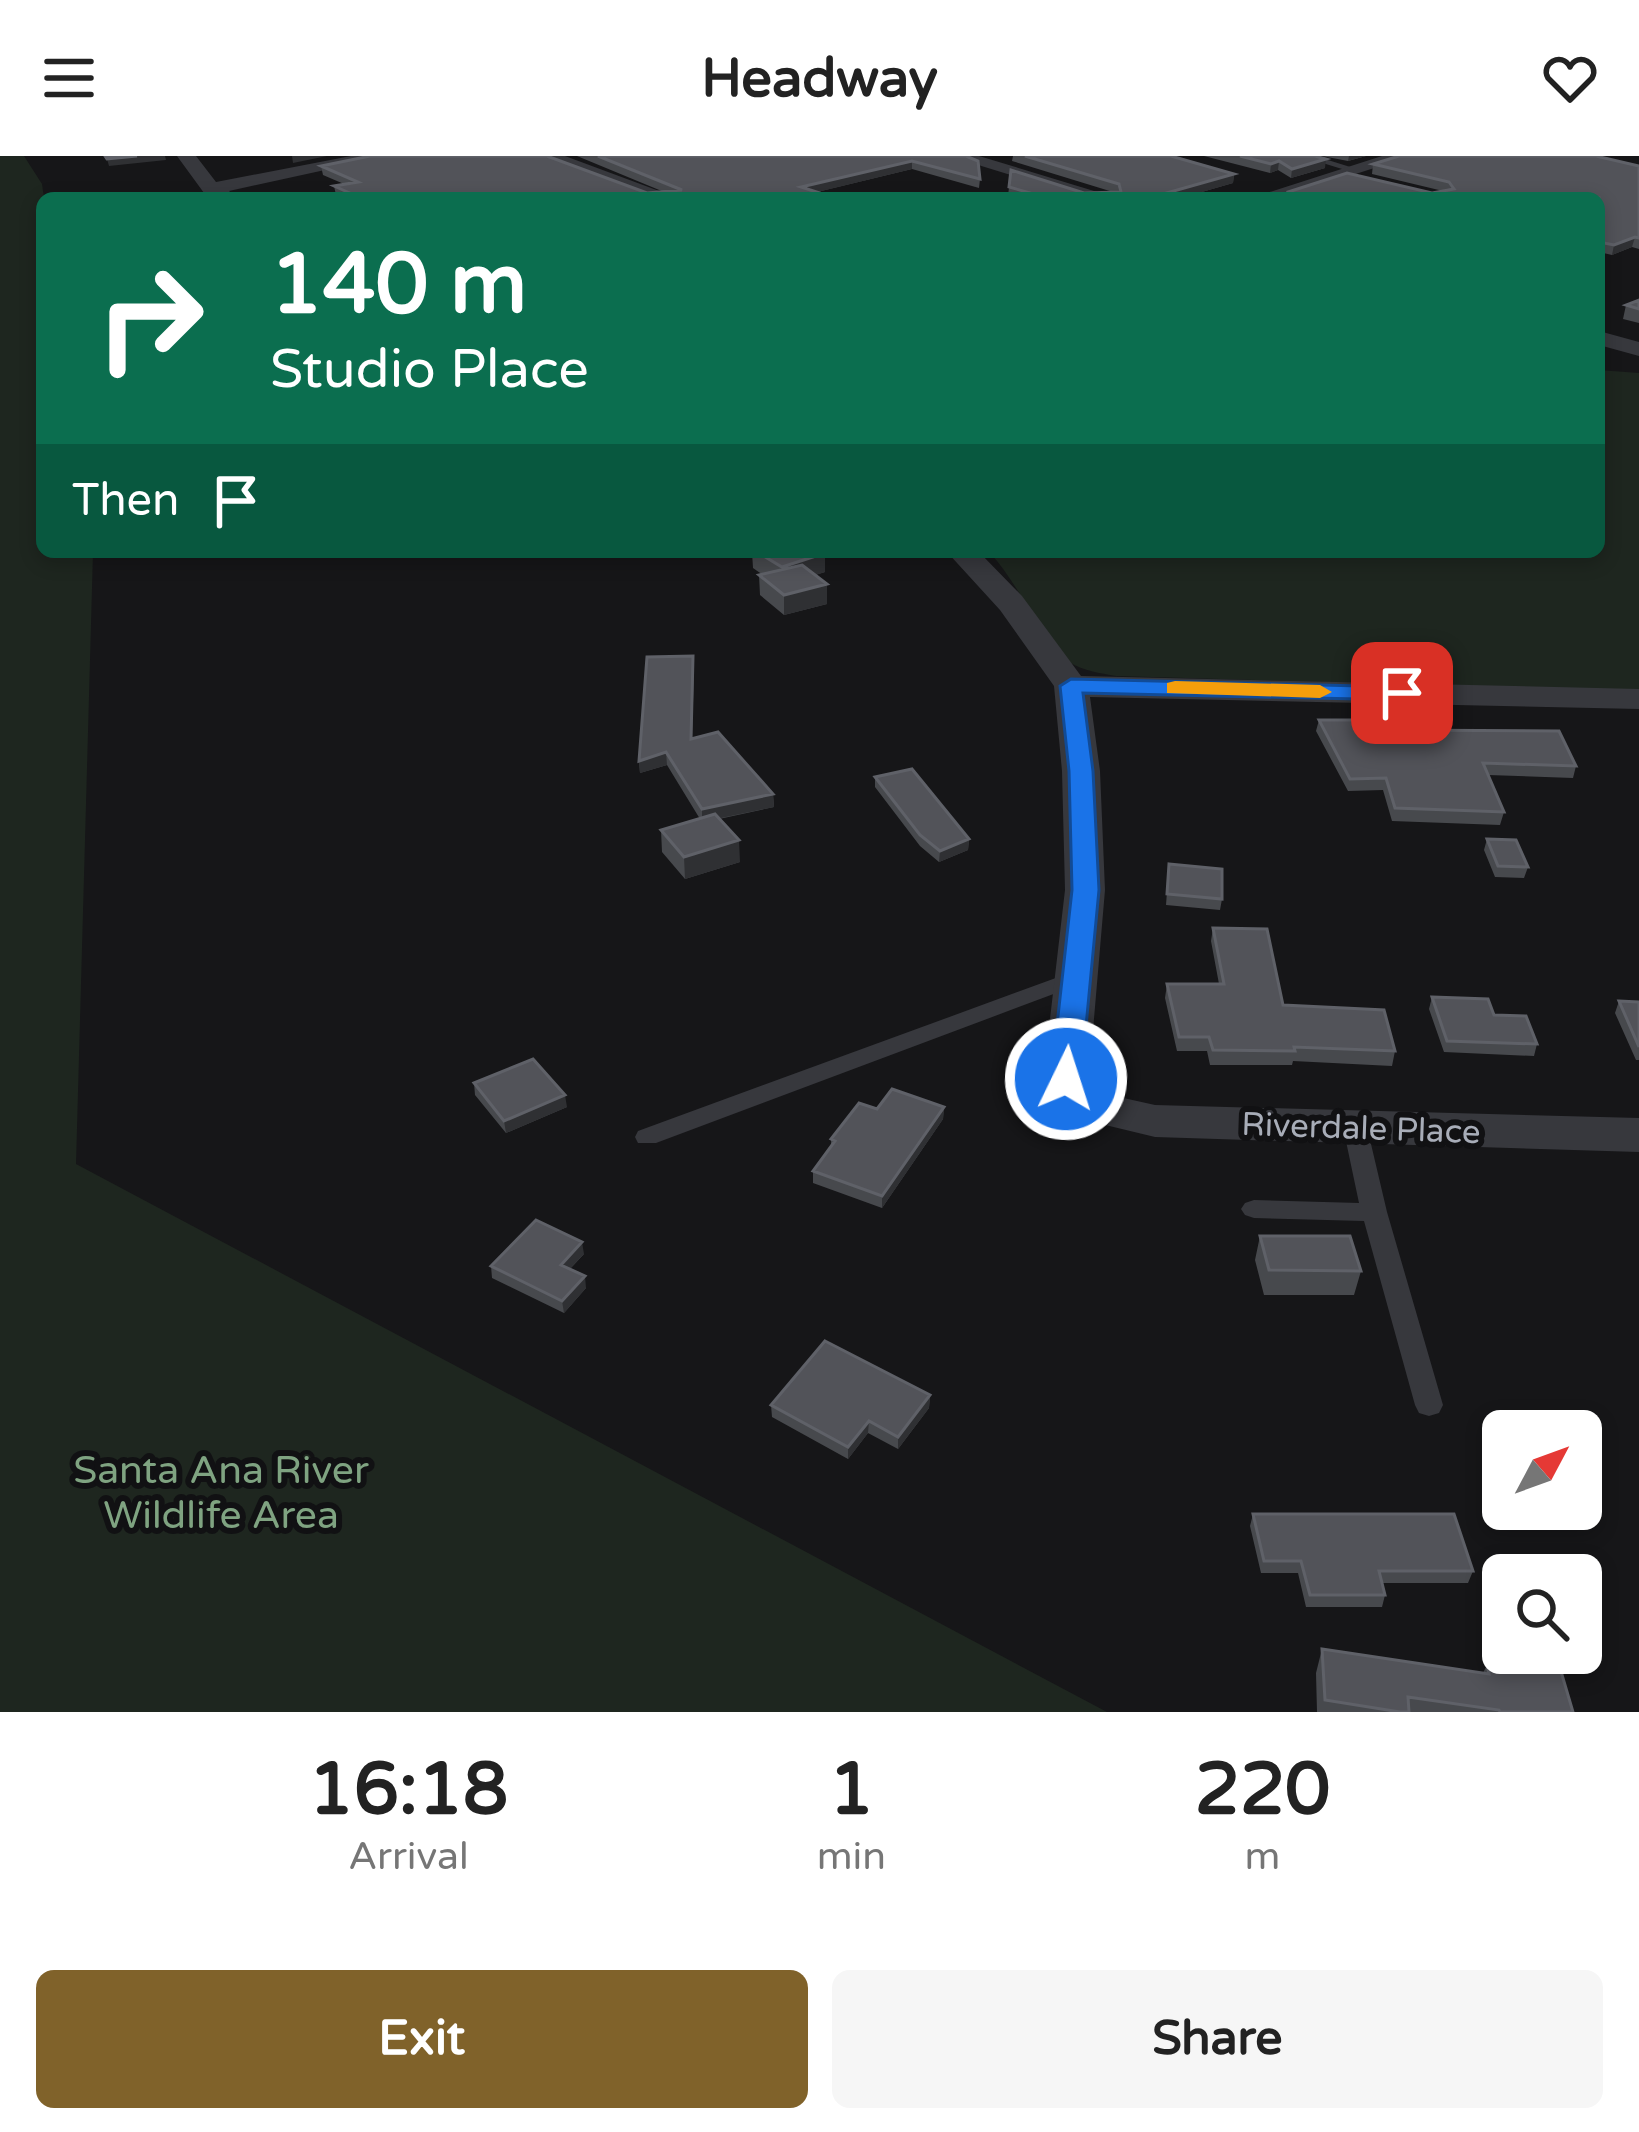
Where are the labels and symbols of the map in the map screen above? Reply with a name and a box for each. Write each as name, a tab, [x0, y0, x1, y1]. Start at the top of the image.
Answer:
pin	[1351, 642, 1453, 744]
position arrow	[1003, 1016, 1129, 1142]
street label: Riverdale Place	[1241, 1105, 1481, 1152]
north arrow	[1482, 1410, 1602, 1530]
park label: Santa Ana River Wildlife Area	[73, 1447, 369, 1539]

